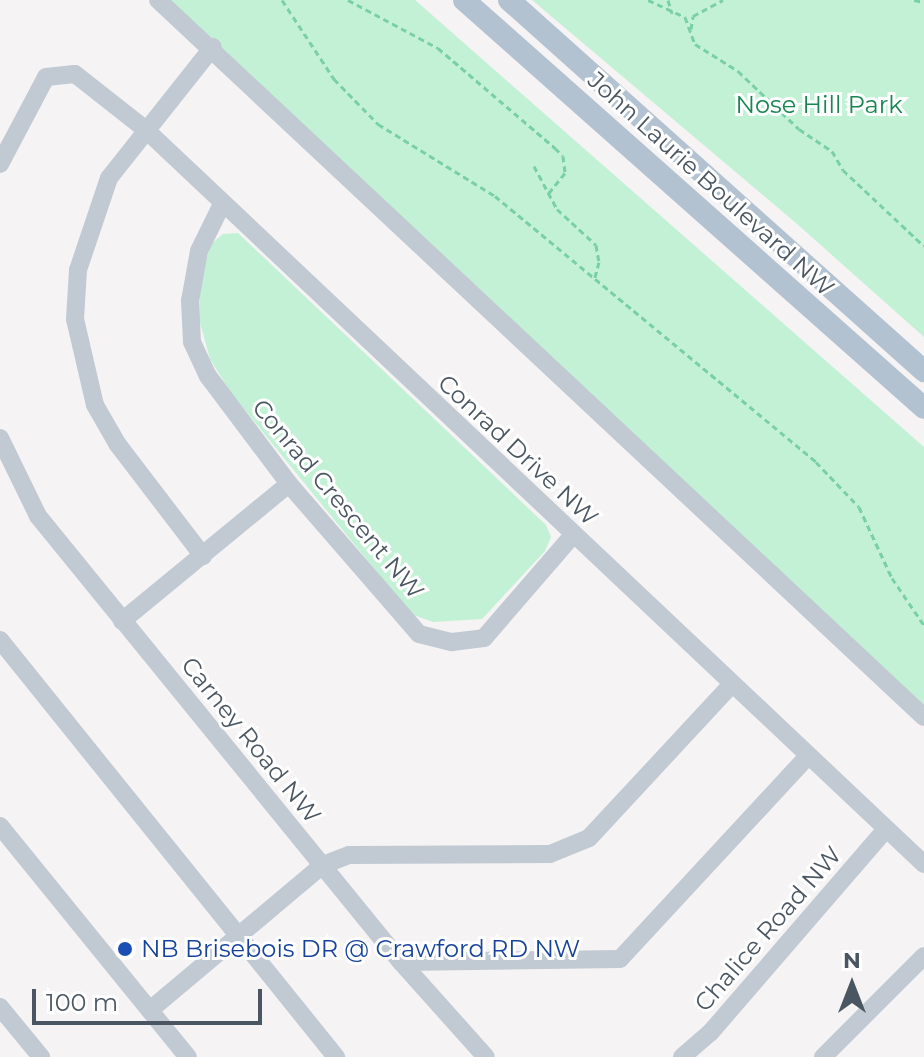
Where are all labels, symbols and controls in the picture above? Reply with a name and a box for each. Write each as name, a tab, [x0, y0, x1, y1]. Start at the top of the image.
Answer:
street label: John Laurie Boulevard NW	[582, 66, 840, 302]
park label: Nose Hill Park	[735, 91, 903, 119]
street label: Conrad Drive NW	[432, 369, 604, 531]
street label: Conrad Crescent NW	[246, 393, 430, 605]
street label: Carney Road NW	[175, 651, 327, 829]
street label: Chalice Road NW	[688, 841, 848, 1017]
place label: NB Brisebois DR @ Crawford RD NW	[141, 935, 580, 963]
marker: NB Brisebois DR @ Crawford RD NW	[116, 940, 134, 958]
north arrow	[812, 945, 892, 1025]
text: N	[843, 947, 861, 974]
scale bar	[36, 973, 266, 1023]
text: 100 m	[46, 988, 118, 1017]

